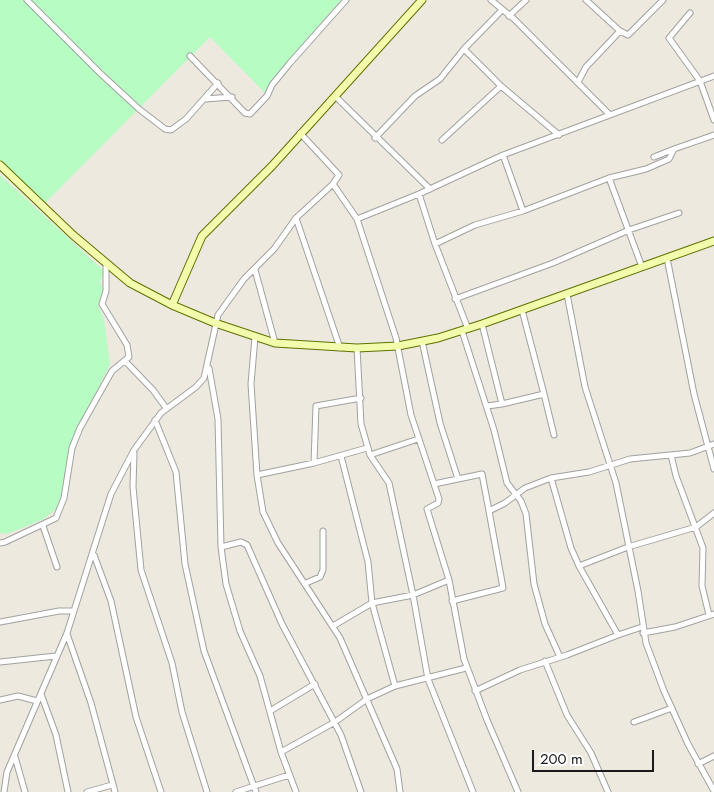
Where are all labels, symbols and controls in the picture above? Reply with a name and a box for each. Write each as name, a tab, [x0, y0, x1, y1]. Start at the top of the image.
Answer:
scale bar	[534, 740, 656, 772]
text: 200 m	[540, 748, 583, 770]

